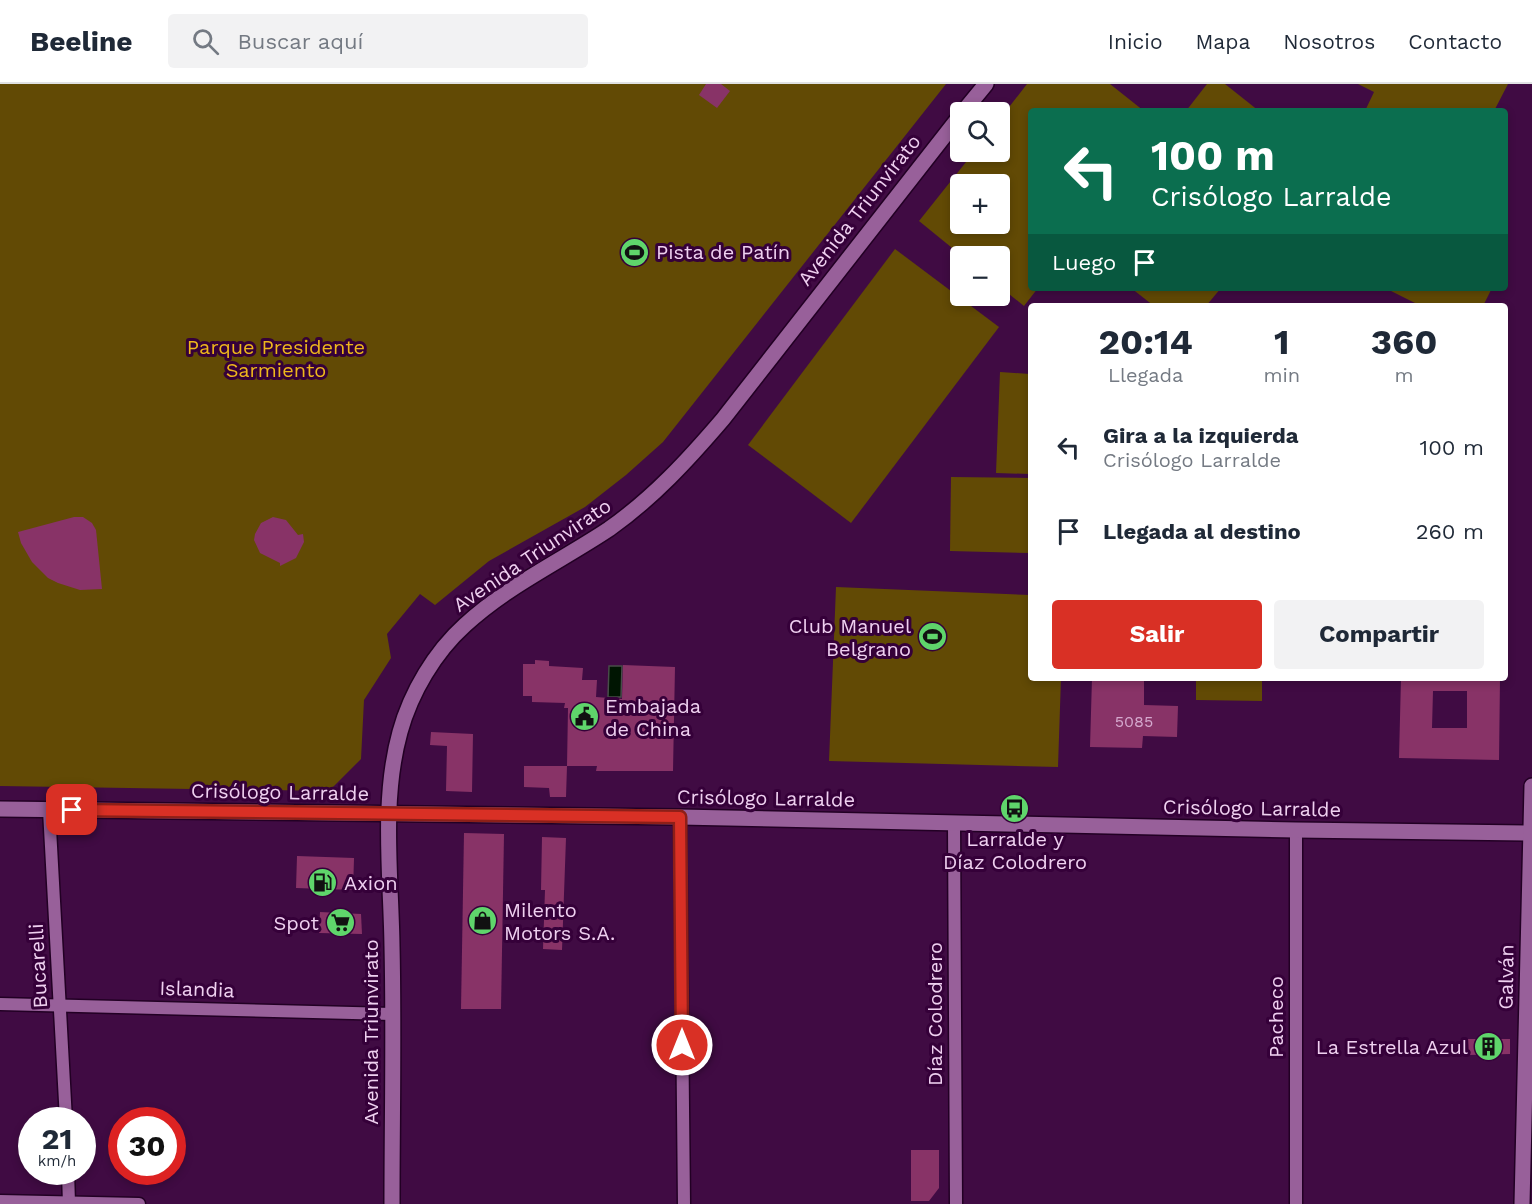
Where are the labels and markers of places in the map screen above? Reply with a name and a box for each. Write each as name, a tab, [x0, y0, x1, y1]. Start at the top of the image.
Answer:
sports icon: Pista de Patín	[619, 236, 651, 268]
place label: Pista de Patín	[656, 240, 790, 264]
place label: Club Manuel Belgrano	[789, 614, 911, 661]
sports icon: Club Manuel Belgrano	[916, 621, 948, 653]
place label: Embajada de China	[605, 694, 701, 741]
public building icon: Embajada de China	[568, 701, 600, 733]
pin	[46, 784, 97, 835]
bus stop icon: Larralde y Díaz Colodrero	[999, 793, 1031, 825]
place label: Larralde y Díaz Colodrero	[943, 827, 1087, 874]
fuel station icon: Axion	[307, 867, 339, 899]
place label: Axion	[344, 871, 398, 895]
place label: Milento Motors S.A.	[504, 898, 615, 945]
shop icon: Milento Motors S.A.	[467, 905, 499, 937]
supermarket icon: Spot	[324, 907, 356, 939]
place label: Spot	[274, 911, 320, 935]
building icon: La Estrella Azul	[1473, 1031, 1505, 1063]
place label: La Estrella Azul	[1316, 1035, 1468, 1059]

